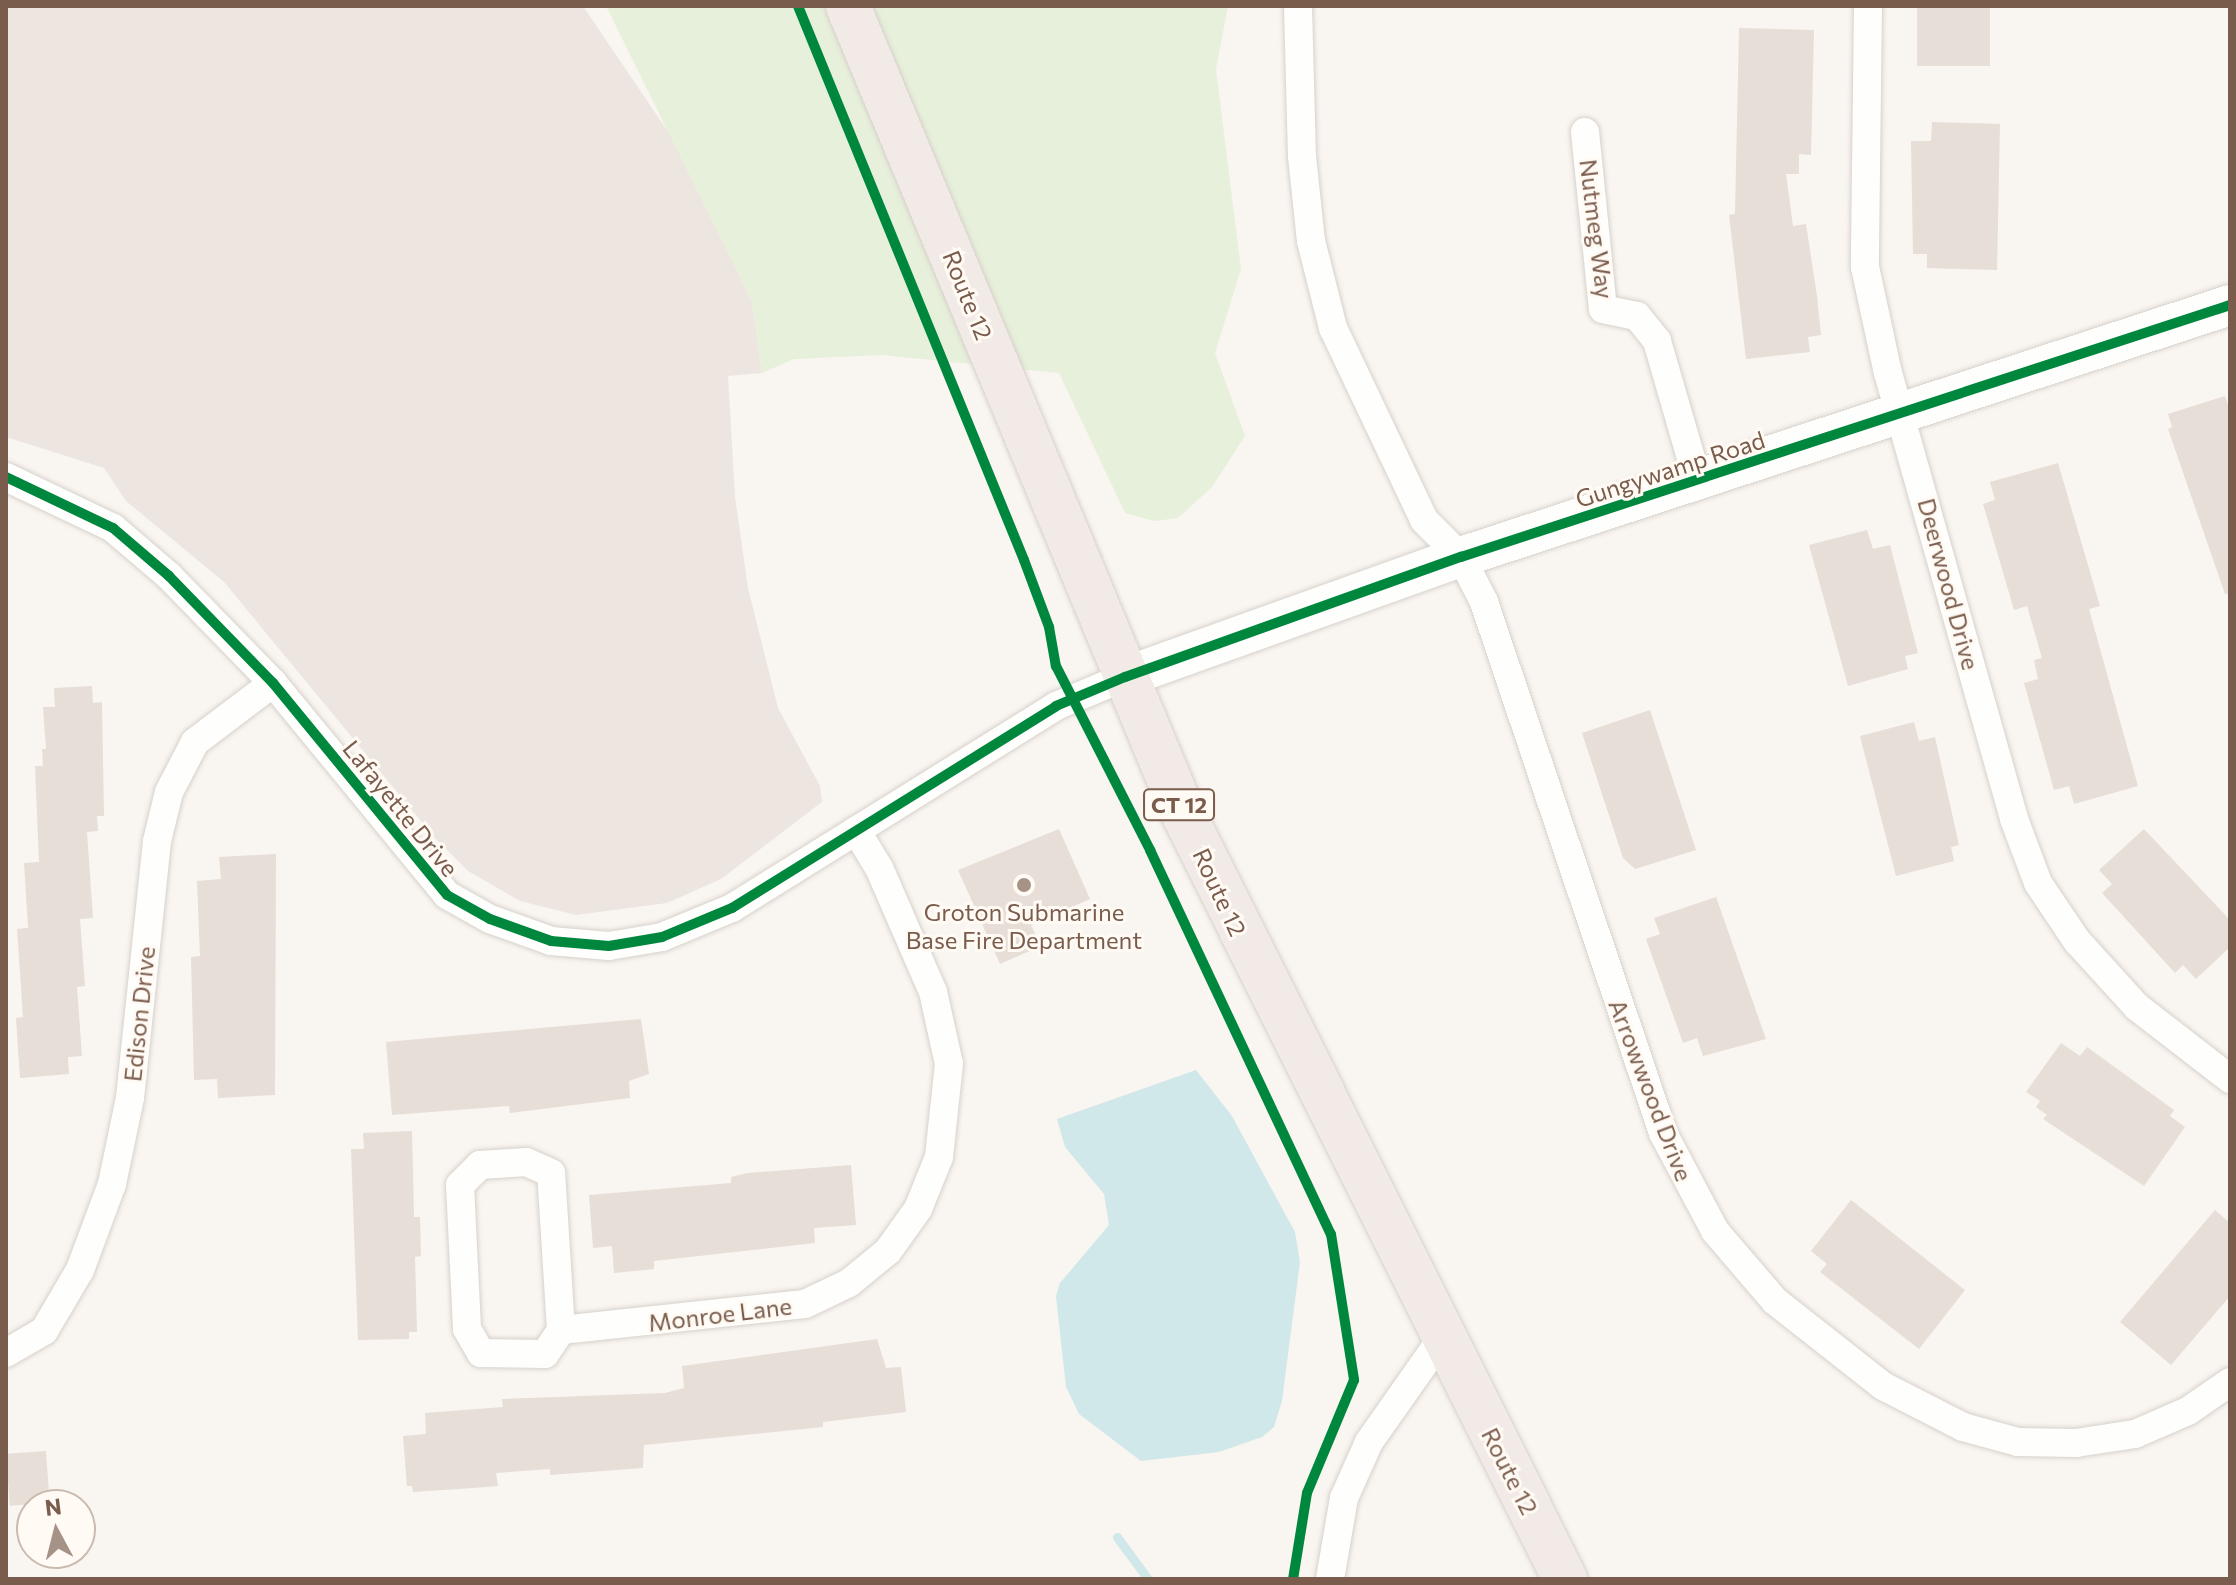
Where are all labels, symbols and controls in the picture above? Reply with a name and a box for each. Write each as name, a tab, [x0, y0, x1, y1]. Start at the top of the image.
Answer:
street label: Nutmeg Way	[1574, 158, 1620, 300]
street label: Route 12	[937, 246, 999, 344]
street label: Gungywamp Road	[1572, 425, 1768, 513]
street label: Deerwood Drive	[1912, 495, 1986, 673]
street label: Lafayette Drive	[337, 734, 465, 882]
road number: CT 12	[1143, 787, 1215, 823]
street label: Route 12	[1187, 844, 1253, 940]
marker: Groton Submarine Base Fire Department	[1015, 876, 1033, 894]
place label: Groton Submarine Base Fire Department	[906, 898, 1142, 954]
street label: Edison Drive	[118, 945, 160, 1083]
street label: Arrowwood Drive	[1603, 995, 1699, 1185]
street label: Monroe Lane	[647, 1291, 793, 1337]
street label: Route 12	[1476, 1423, 1544, 1519]
north arrow	[16, 1489, 96, 1569]
text: N	[43, 1492, 63, 1521]

